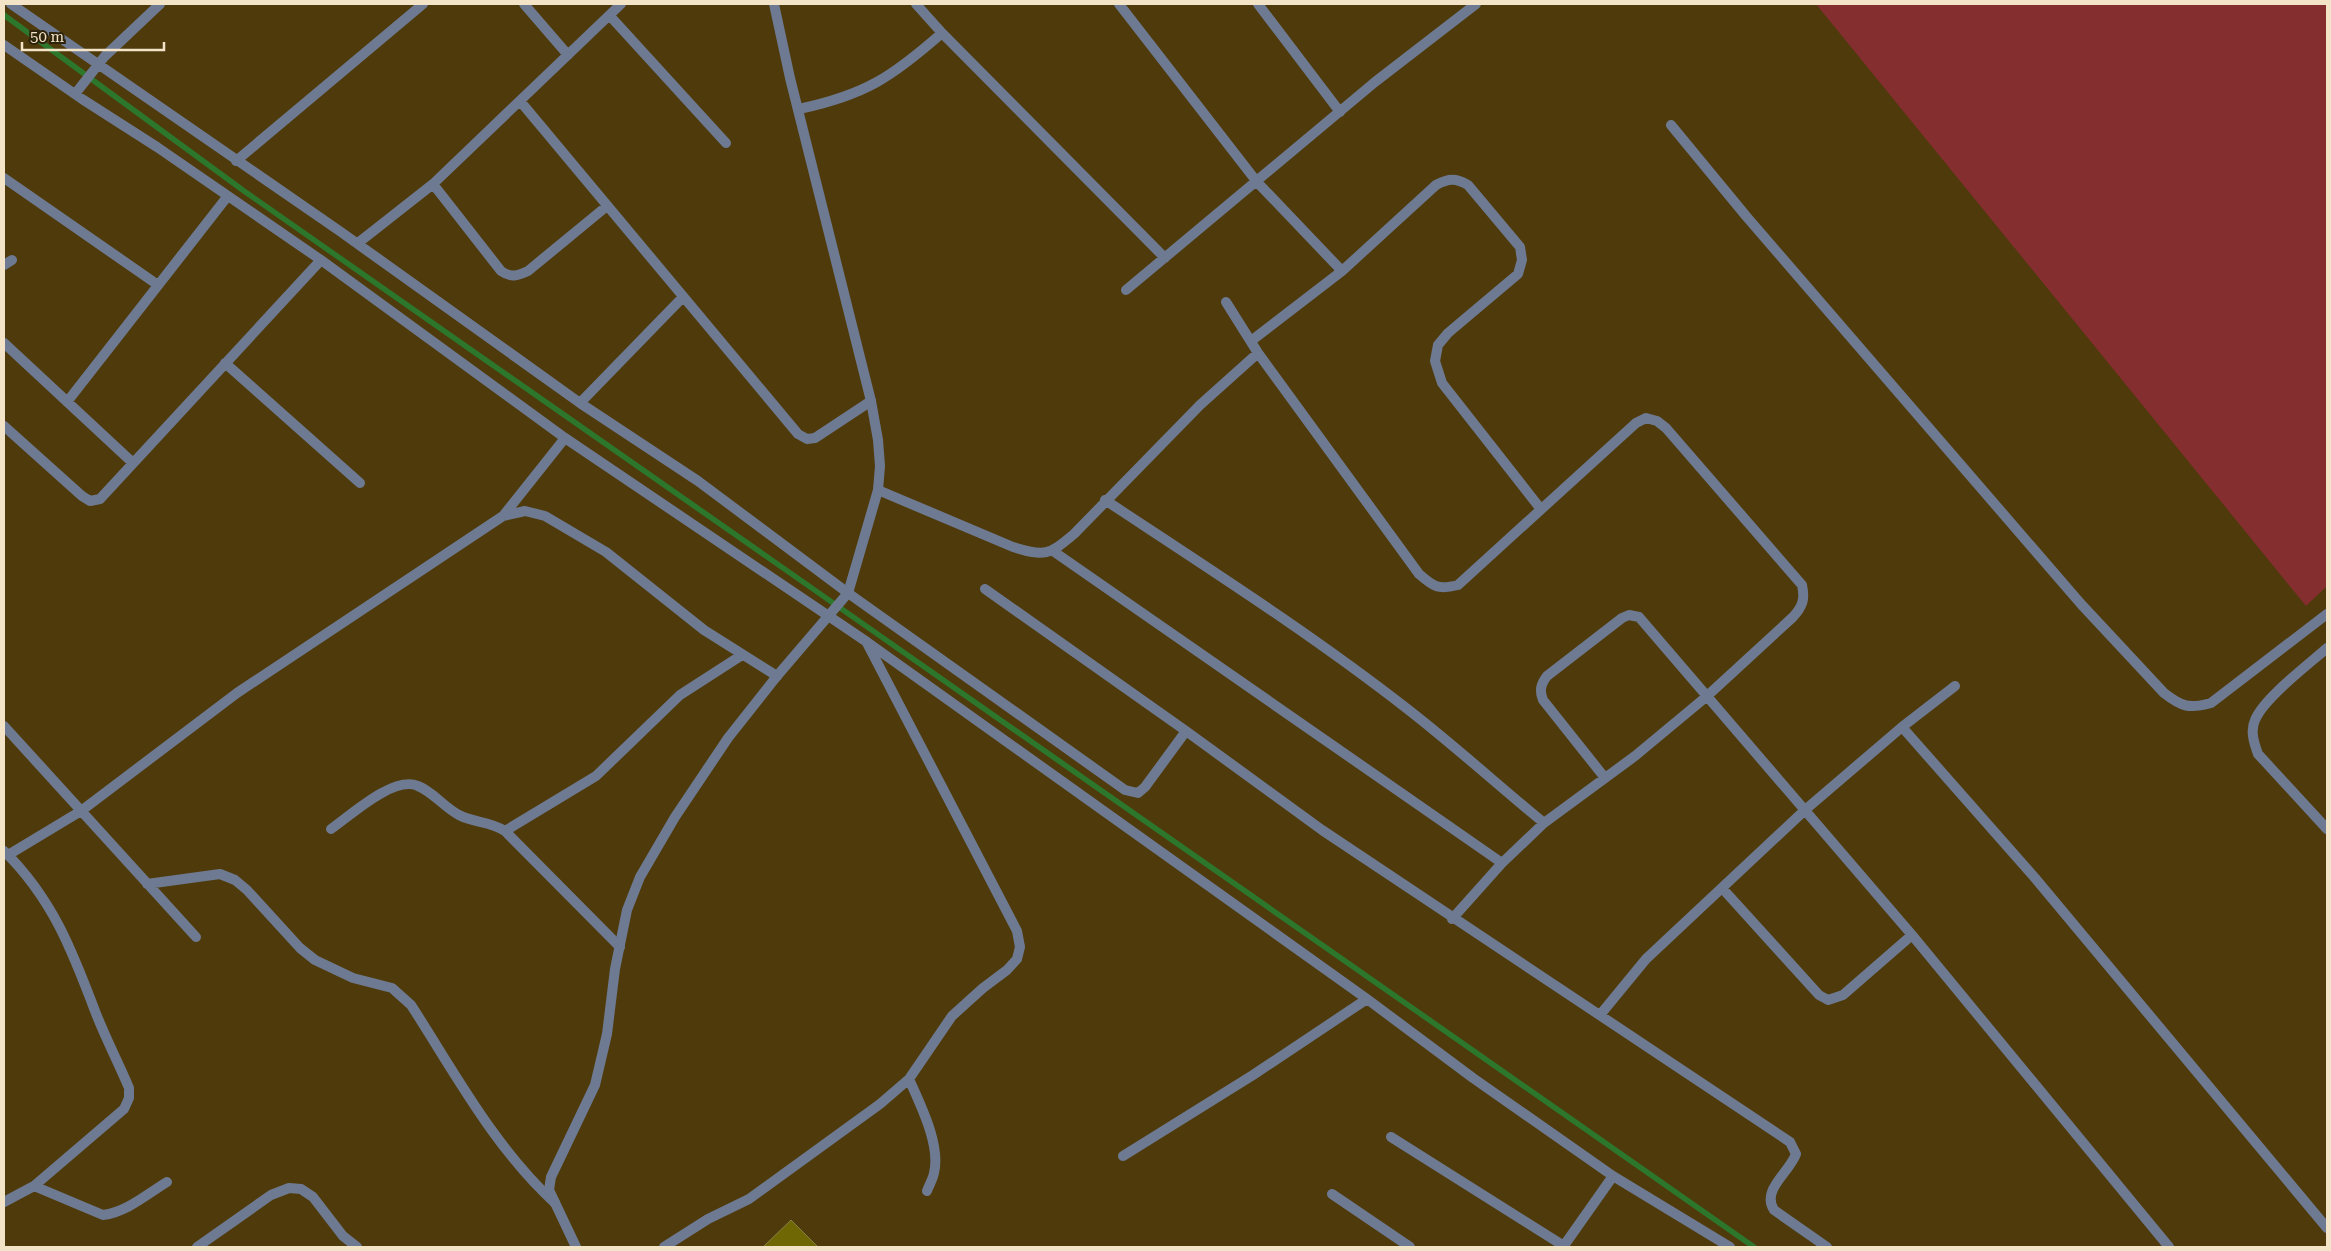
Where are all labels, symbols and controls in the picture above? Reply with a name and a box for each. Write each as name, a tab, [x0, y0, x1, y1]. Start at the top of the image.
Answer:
scale bar	[22, 20, 165, 52]
text: 50 m	[30, 28, 65, 46]

